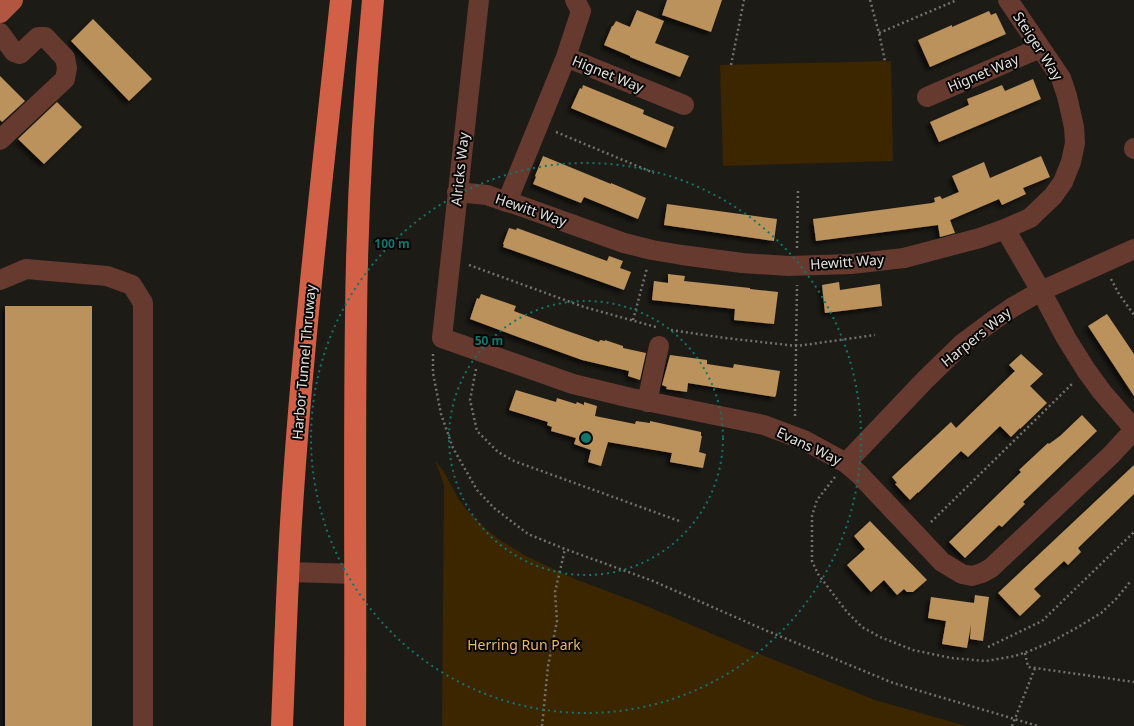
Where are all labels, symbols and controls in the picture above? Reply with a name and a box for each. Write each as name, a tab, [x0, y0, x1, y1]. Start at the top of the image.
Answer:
street label: Steiger Way	[1009, 8, 1068, 84]
street label: Hignet Way	[944, 49, 1022, 96]
street label: Hignet Way	[570, 51, 648, 97]
street label: Alricks Way	[446, 130, 473, 207]
street label: Hewitt Way	[493, 188, 570, 231]
text: 100 m	[374, 235, 410, 252]
street label: Hewitt Way	[809, 249, 885, 274]
street label: Harbor Tunnel Thruway	[287, 283, 320, 440]
street label: Harpers Way	[937, 302, 1015, 371]
text: 50 m	[475, 332, 503, 349]
street label: Evans Way	[774, 422, 845, 469]
centre of rings	[579, 431, 593, 445]
park label: Herring Run Park	[467, 635, 581, 654]

